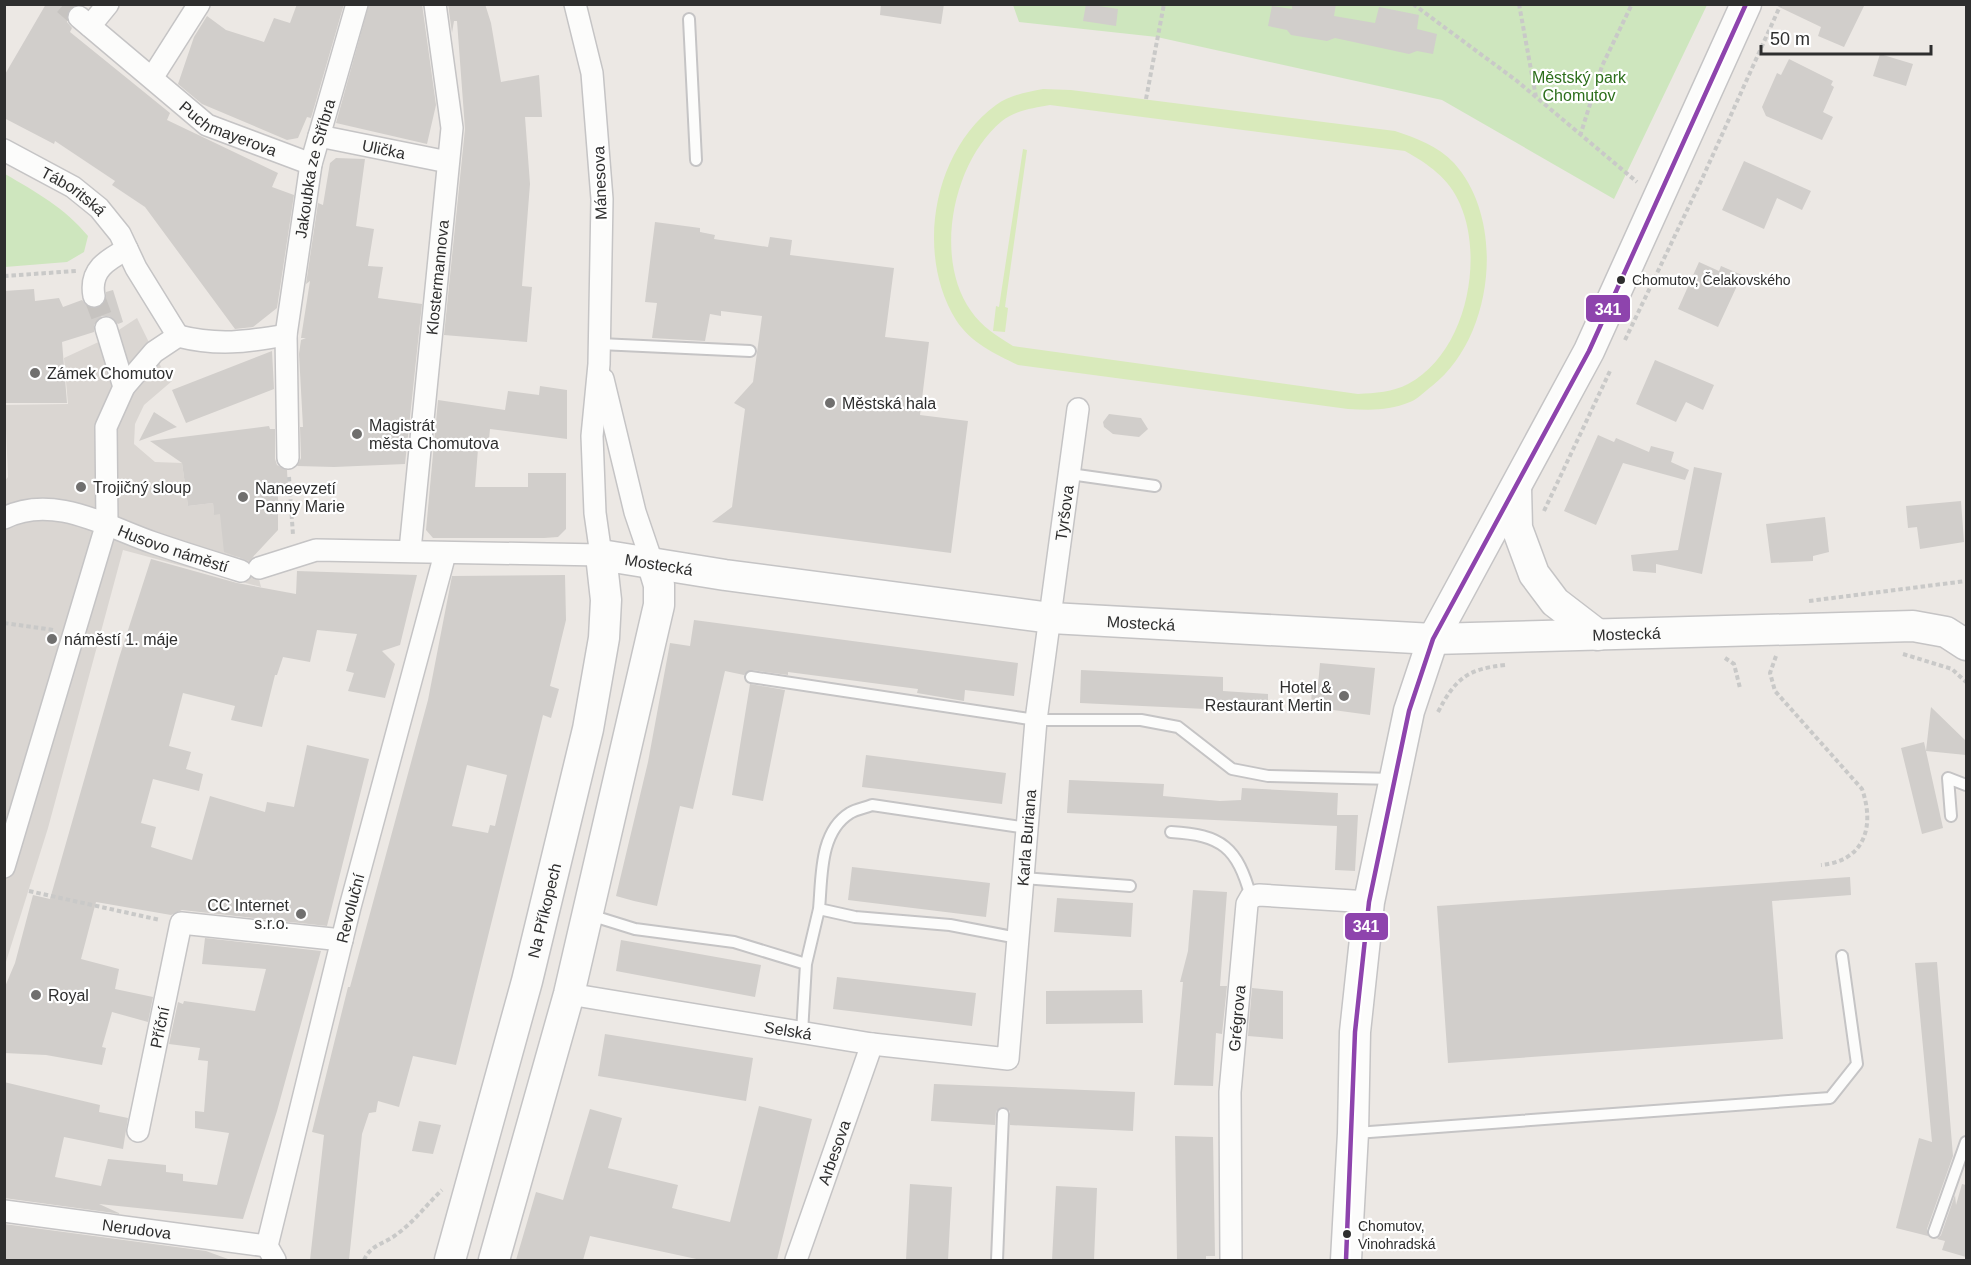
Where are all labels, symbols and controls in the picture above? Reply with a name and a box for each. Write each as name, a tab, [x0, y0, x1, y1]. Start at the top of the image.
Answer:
scale bar	[1761, 18, 1930, 56]
text: 50 m	[1770, 29, 1810, 49]
park label: Městský park Chomutov	[1532, 69, 1627, 104]
street label: Puchmayerova	[176, 97, 279, 159]
street label: Jakoubka ze Stříbra	[292, 97, 338, 239]
street label: Ulička	[361, 136, 407, 162]
street label: Mánesova	[590, 146, 610, 220]
street label: Táboritská	[38, 163, 110, 219]
street label: Klostermannova	[423, 219, 451, 336]
place label: Chomutov, Čelakovského	[1632, 272, 1791, 288]
marker: Chomutov, Čelakovského	[1615, 274, 1627, 286]
line badge: 341	[1585, 294, 1631, 323]
text: 341	[1595, 301, 1621, 318]
place label: Zámek Chomutov	[47, 365, 173, 382]
marker: Zámek Chomutov	[28, 366, 42, 380]
place label: Městská hala	[842, 395, 936, 412]
marker: Městská hala	[823, 396, 837, 410]
place label: Magistrát města Chomutova	[369, 417, 499, 452]
marker: Magistrát města Chomutova	[350, 427, 364, 441]
place label: Trojičný sloup	[93, 479, 191, 496]
marker: Trojičný sloup	[74, 480, 88, 494]
place label: Naneevzetí Panny Marie	[255, 480, 345, 515]
street label: Tyršova	[1052, 484, 1076, 542]
marker: Naneevzetí Panny Marie	[236, 490, 250, 504]
street label: Husovo náměstí	[116, 521, 231, 575]
street label: Mostecká	[624, 550, 694, 578]
street label: Mostecká	[1106, 613, 1176, 633]
street label: Mostecká	[1592, 624, 1661, 643]
place label: náměstí 1. máje	[64, 631, 178, 648]
marker: náměstí 1. máje	[45, 632, 59, 646]
place label: Hotel & Restaurant Mertin	[1205, 679, 1332, 714]
marker: Hotel & Restaurant Mertin	[1337, 689, 1351, 703]
street label: Karla Buriana	[1014, 789, 1039, 887]
street label: Na Příkopech	[524, 861, 564, 960]
street label: Revoluční	[333, 871, 367, 945]
place label: CC Internet s.r.o.	[207, 897, 290, 932]
marker: CC Internet s.r.o.	[294, 907, 308, 921]
line badge: 341	[1344, 912, 1389, 941]
text: 341	[1353, 918, 1379, 935]
street label: Grégrova	[1225, 984, 1248, 1052]
place label: Royal	[48, 987, 89, 1004]
marker: Royal	[29, 988, 43, 1002]
street label: Příční	[147, 1004, 172, 1049]
street label: Selská	[763, 1018, 813, 1042]
street label: Arbesova	[815, 1118, 853, 1187]
street label: Nerudova	[101, 1216, 172, 1242]
place label: Chomutov, Vinohradská	[1358, 1218, 1436, 1252]
marker: Chomutov, Vinohradská	[1341, 1228, 1353, 1240]

